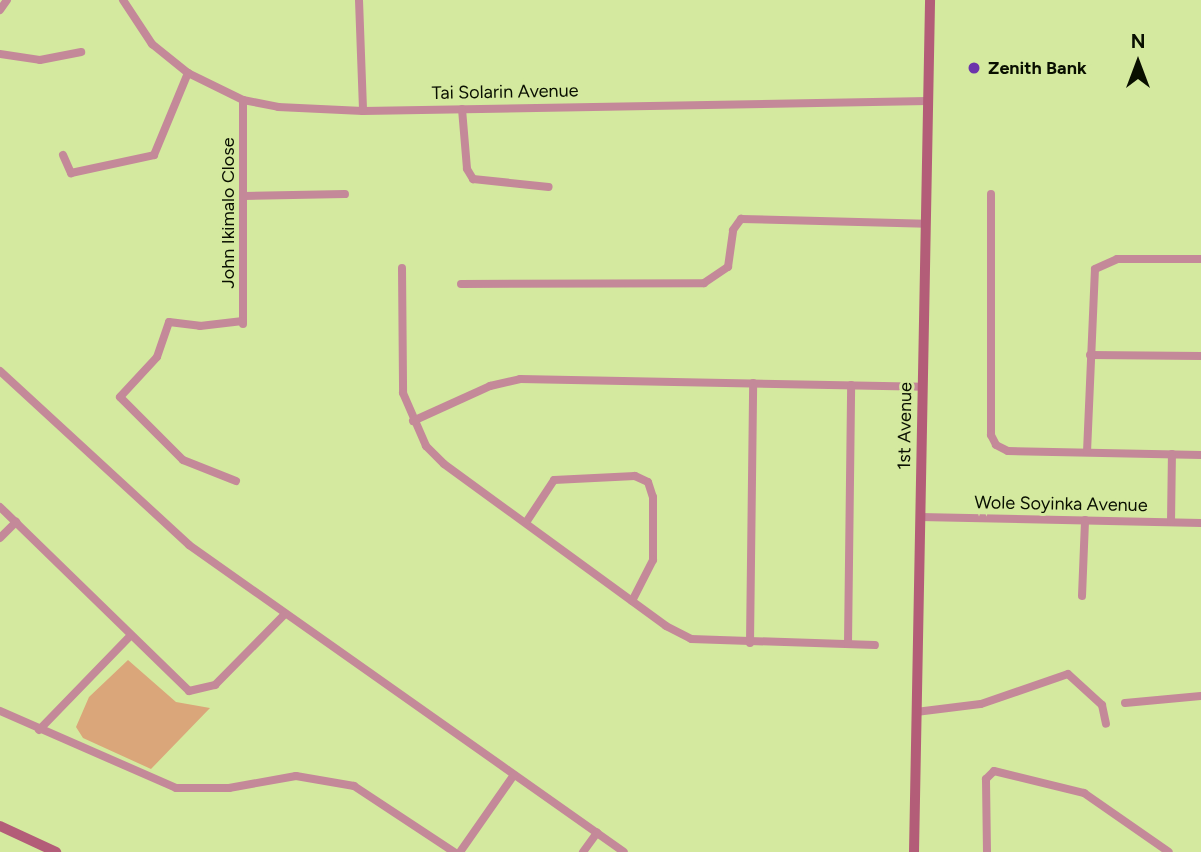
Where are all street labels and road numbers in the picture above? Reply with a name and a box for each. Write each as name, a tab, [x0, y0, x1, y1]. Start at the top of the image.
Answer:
street label: Tai Solarin Avenue	[431, 80, 579, 104]
street label: John Ikimalo Close	[217, 138, 239, 288]
street label: 1st Avenue	[893, 382, 917, 470]
street label: Wole Soyinka Avenue	[974, 492, 1148, 516]

